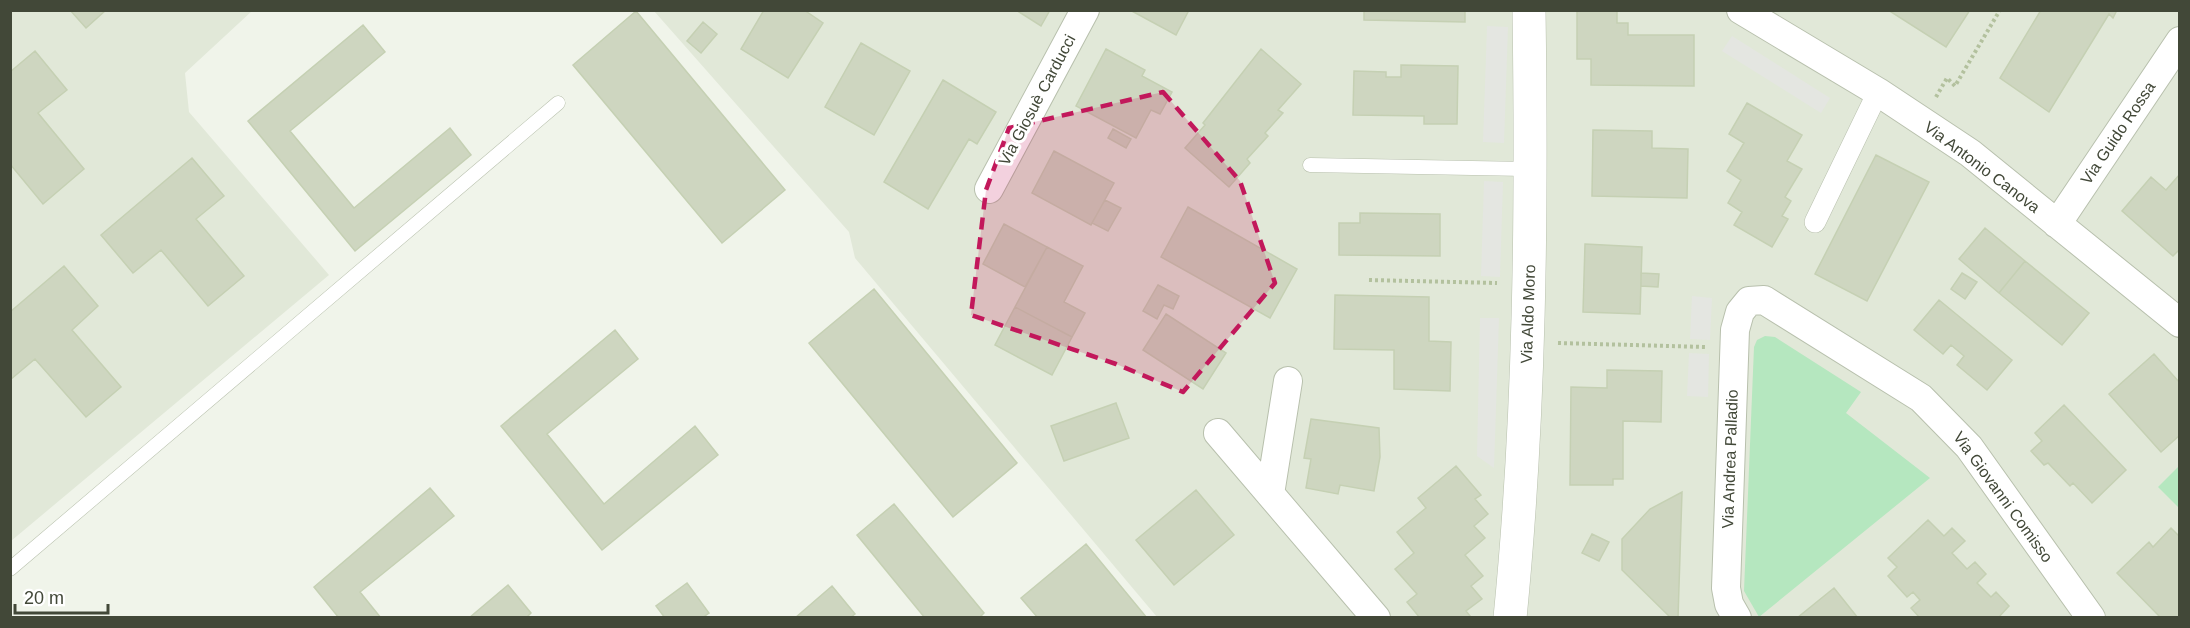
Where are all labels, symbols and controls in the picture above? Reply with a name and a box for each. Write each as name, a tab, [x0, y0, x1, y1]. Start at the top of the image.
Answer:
street label: Via Giosuè Carducci	[995, 32, 1079, 168]
street label: Via Guido Rossa	[2077, 79, 2159, 187]
street label: Via Antonio Canova	[1921, 118, 2043, 216]
street label: Via Aldo Moro	[1518, 264, 1538, 364]
street label: Via Andrea Palladio	[1719, 389, 1741, 529]
street label: Via Giovanni Comisso	[1950, 428, 2056, 566]
scale bar	[15, 577, 108, 615]
text: 20 m	[24, 588, 64, 608]

